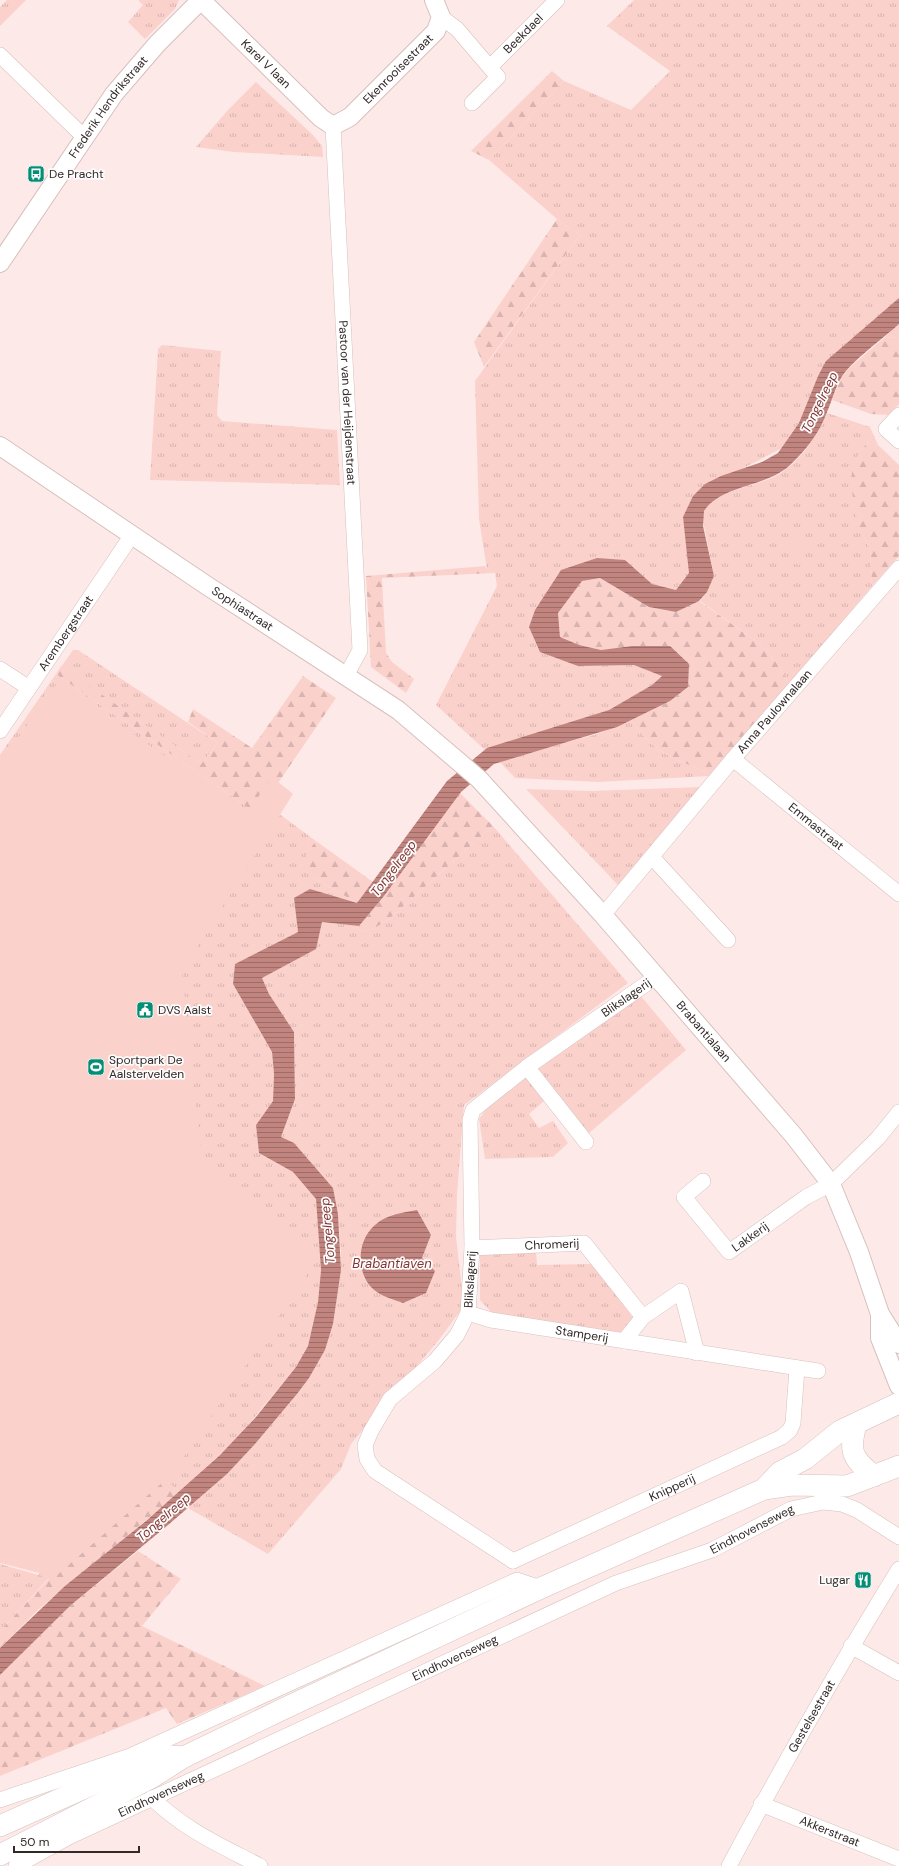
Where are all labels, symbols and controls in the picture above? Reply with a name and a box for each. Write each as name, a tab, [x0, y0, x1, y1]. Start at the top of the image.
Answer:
street label: Beekdael	[500, 10, 547, 57]
street label: Ekenrooisestraat	[360, 30, 437, 107]
street label: Karel V laan	[237, 36, 294, 92]
street label: Frederik Hendrikstraat	[65, 52, 151, 161]
bus stop icon: De Pracht	[26, 164, 46, 184]
place label: De Pracht	[49, 166, 104, 182]
street label: Pastoor van der Heijdenstraat	[335, 320, 359, 486]
water label: Tongelreep	[797, 369, 842, 436]
street label: Sophiastraat	[209, 583, 277, 635]
street label: Arembergstraat	[35, 592, 97, 674]
street label: Anna Paulownalaan	[733, 666, 815, 757]
street label: Emmastraat	[785, 799, 847, 854]
water label: Tongelreep	[367, 837, 420, 900]
street label: Blikslagerij	[598, 975, 654, 1021]
street label: Brabantialaan	[673, 998, 735, 1066]
public building icon: DVS Aalst	[135, 1000, 155, 1020]
place label: DVS Aalst	[158, 1002, 211, 1018]
place label: Sportpark De Aalstervelden	[109, 1052, 184, 1082]
sports icon: Sportpark De Aalstervelden	[86, 1057, 106, 1077]
water label: Tongelreep	[316, 1197, 339, 1265]
street label: Lakkerij	[729, 1218, 772, 1255]
street label: Chromerij	[524, 1235, 580, 1254]
street label: Blikslagerij	[460, 1250, 480, 1308]
water label: Brabantiaven	[352, 1255, 432, 1272]
street label: Stamperij	[554, 1322, 610, 1346]
street label: Knipperij	[646, 1470, 698, 1505]
water label: Tongelreep	[133, 1489, 194, 1546]
street label: Eindhovenseweg	[707, 1501, 797, 1558]
restaurant icon: Lugar	[853, 1570, 873, 1590]
place label: Lugar	[819, 1572, 851, 1588]
street label: Eindhovenseweg	[410, 1631, 501, 1685]
street label: Gestelsestraat	[785, 1677, 839, 1756]
street label: Eindhovenseweg	[116, 1767, 207, 1821]
street label: Akkerstraat	[797, 1812, 862, 1851]
scale bar	[14, 1828, 139, 1854]
text: 50 m	[20, 1834, 49, 1850]

